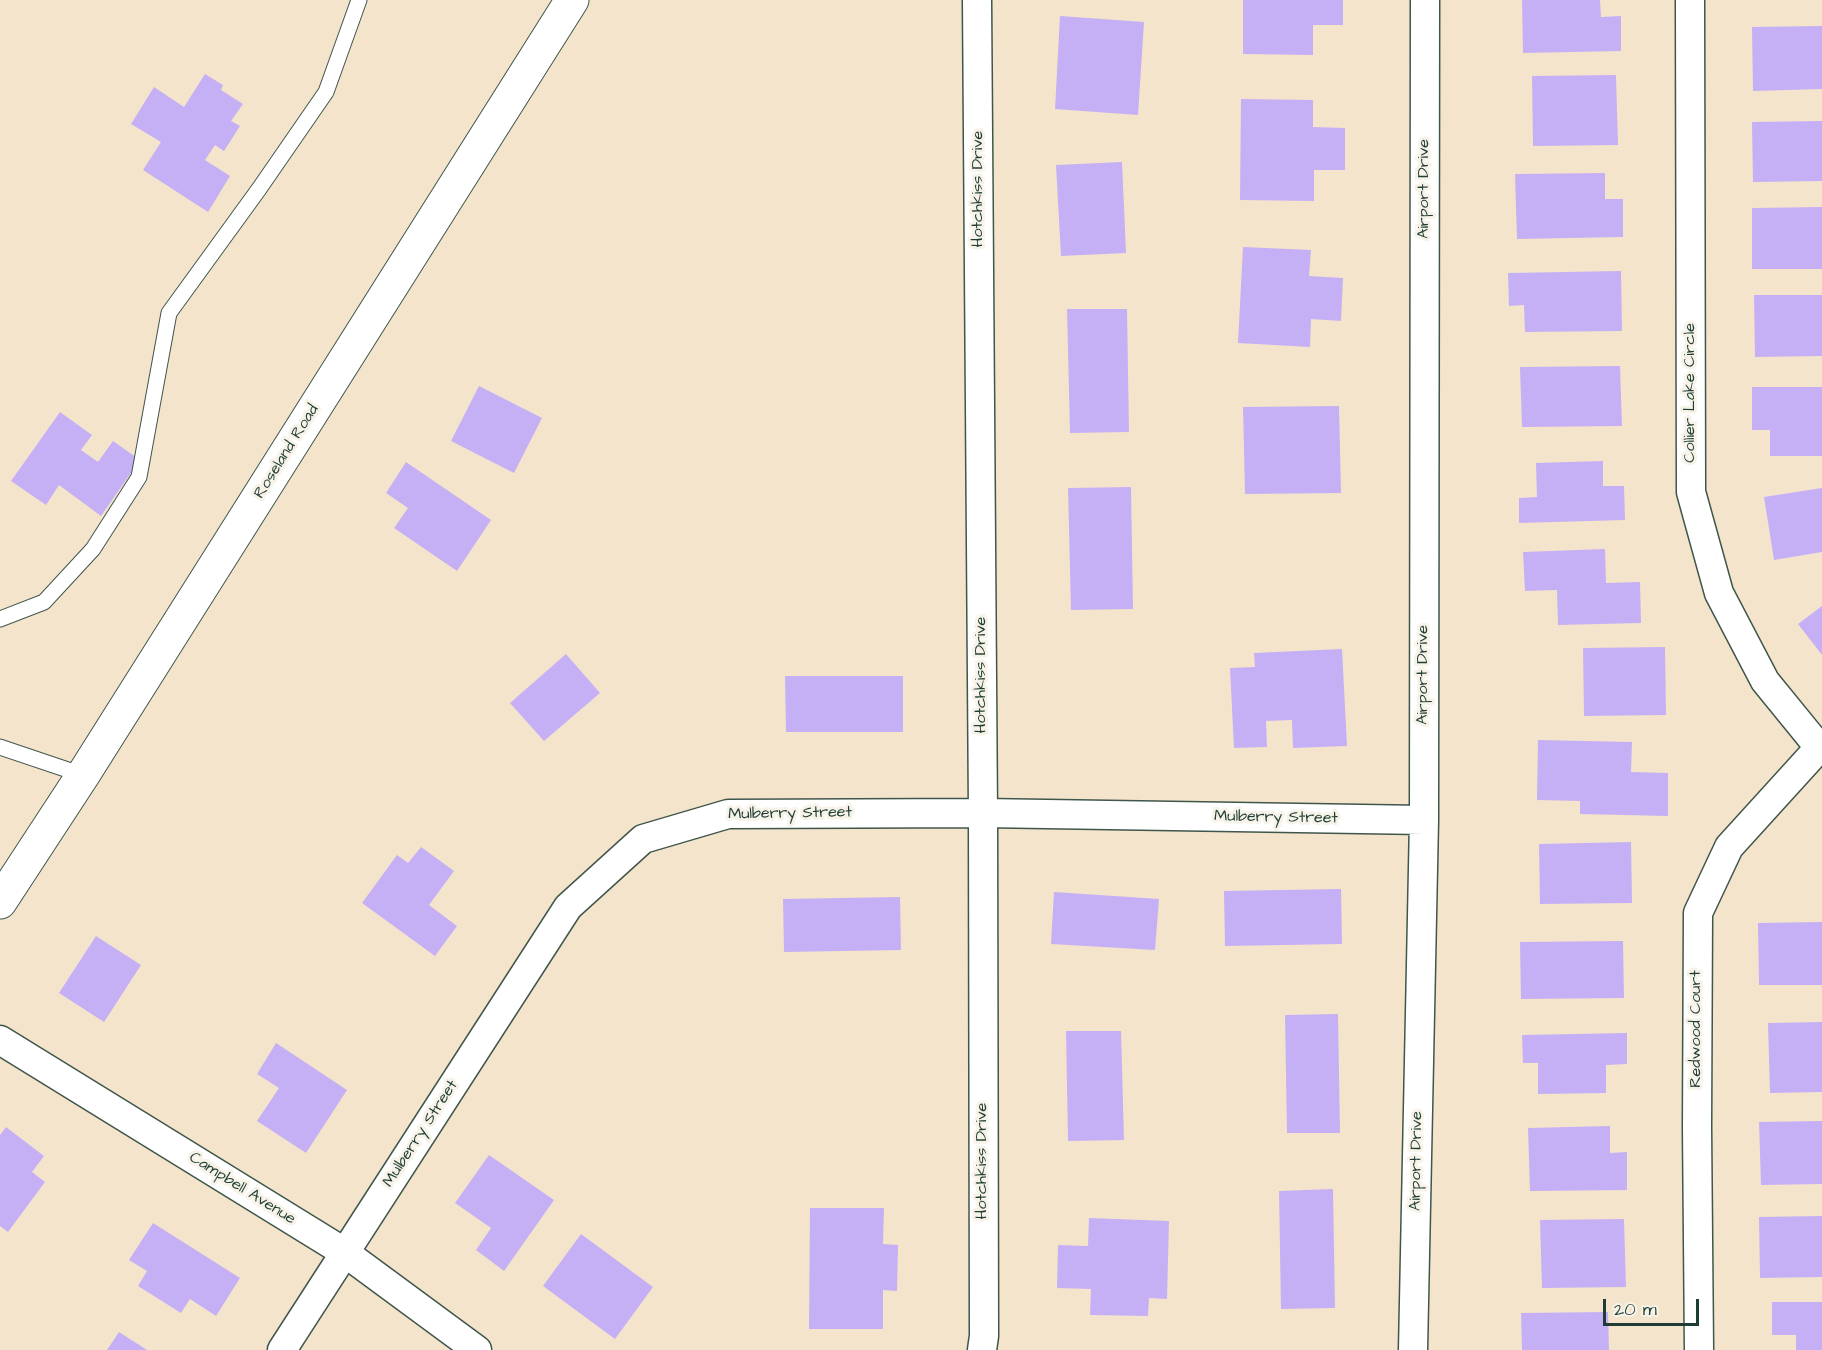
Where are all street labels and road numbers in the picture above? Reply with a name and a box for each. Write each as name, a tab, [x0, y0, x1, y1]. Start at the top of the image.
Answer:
street label: Hotchkiss Drive	[969, 131, 989, 247]
street label: Airport Drive	[1415, 139, 1435, 239]
street label: Collier Lake Circle	[1681, 323, 1701, 463]
street label: Roseland Road	[250, 401, 324, 503]
street label: Hotchkiss Drive	[972, 617, 992, 733]
street label: Airport Drive	[1414, 625, 1434, 725]
street label: Mulberry Street	[728, 803, 852, 825]
street label: Mulberry Street	[1214, 807, 1338, 829]
street label: Redwood Court	[1687, 970, 1707, 1088]
street label: Mulberry Street	[379, 1077, 463, 1191]
street label: Hotchkiss Drive	[973, 1103, 993, 1219]
street label: Airport Drive	[1407, 1111, 1427, 1211]
street label: Campbell Avenue	[185, 1149, 299, 1229]

